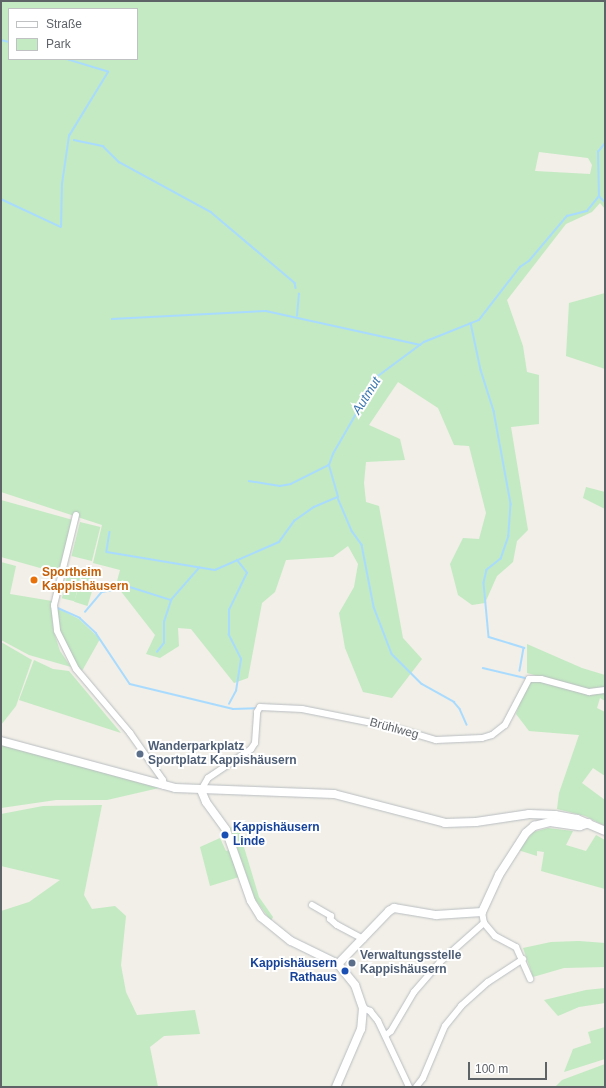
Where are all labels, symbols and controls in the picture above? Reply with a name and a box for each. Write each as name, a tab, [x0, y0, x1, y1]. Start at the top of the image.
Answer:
legend	[8, 8, 138, 60]
text: Straße	[46, 17, 82, 31]
text: Park	[46, 37, 71, 51]
water label: Autmut	[349, 374, 385, 418]
place label: Sportheim Kappishäusern	[42, 566, 129, 594]
marker: Sportheim Kappishäusern	[29, 575, 39, 585]
street label: Brühlweg	[368, 716, 420, 742]
place label: Wanderparkplatz Sportplatz Kappishäusern	[148, 740, 297, 768]
marker: Wanderparkplatz Sportplatz Kappishäusern	[135, 749, 145, 759]
place label: Kappishäusern Linde	[233, 821, 320, 849]
marker: Kappishäusern Linde	[220, 830, 230, 840]
place label: Verwaltungsstelle Kappishäusern	[360, 949, 461, 977]
place label: Kappishäusern Rathaus	[250, 957, 337, 985]
marker: Verwaltungsstelle Kappishäusern	[347, 958, 357, 968]
marker: Kappishäusern Rathaus	[340, 966, 350, 976]
scale bar	[470, 1054, 549, 1080]
text: 100 m	[475, 1062, 508, 1076]

